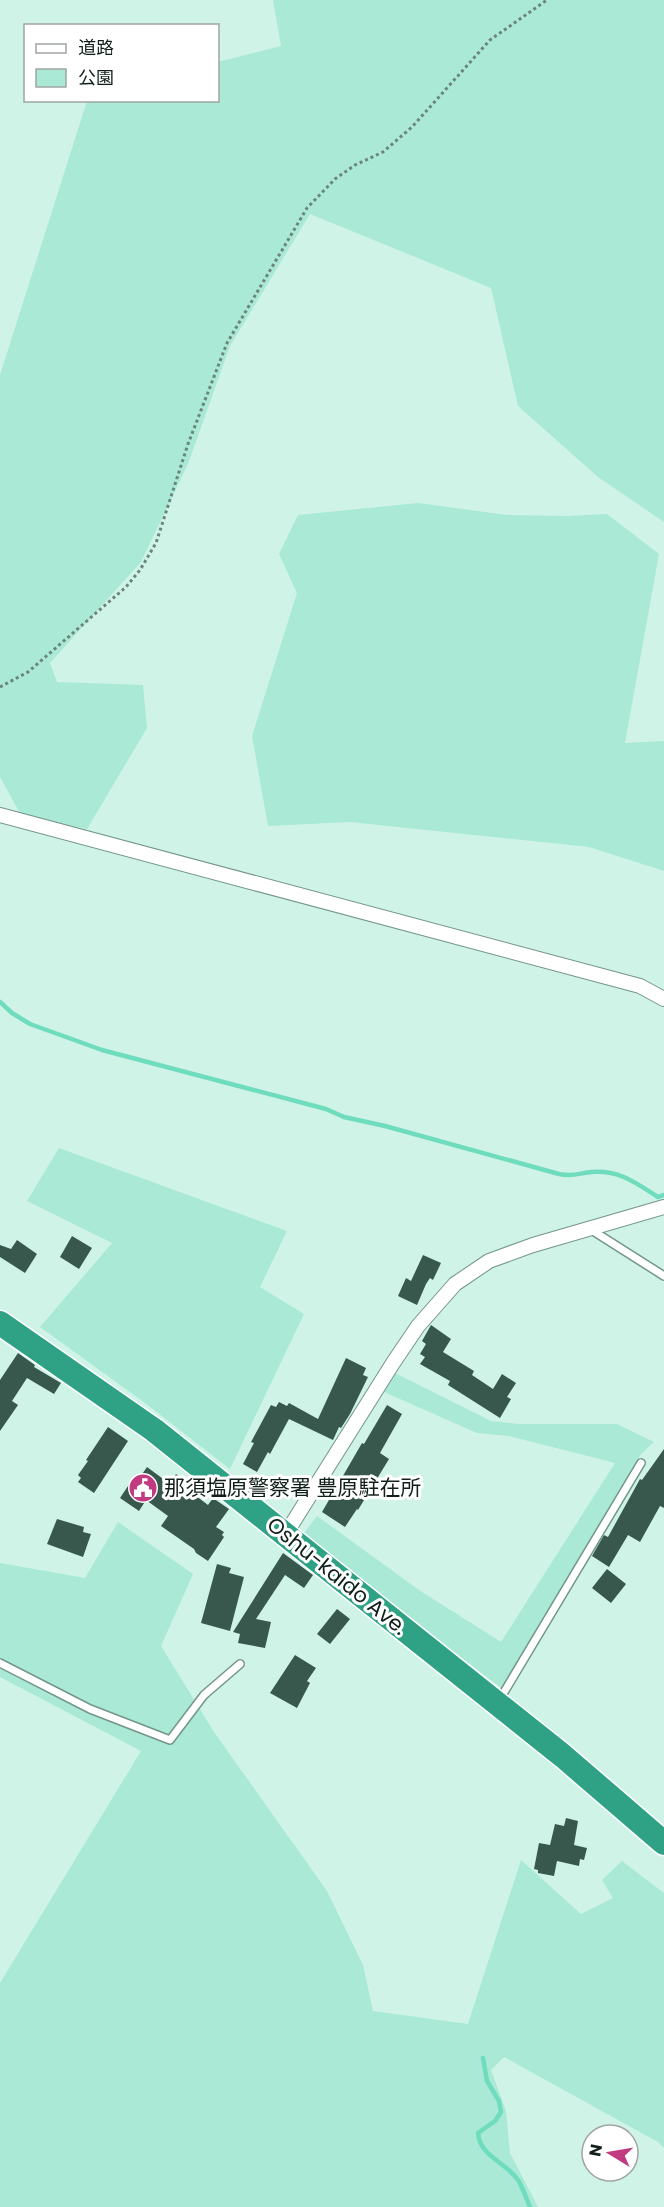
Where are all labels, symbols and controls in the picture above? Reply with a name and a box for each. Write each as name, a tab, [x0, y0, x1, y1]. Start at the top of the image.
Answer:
legend	[24, 24, 219, 102]
text: 道路	[78, 35, 114, 60]
text: 公園	[78, 65, 114, 90]
public building icon: 那須塩原警察署 豊原駐在所	[127, 1472, 159, 1504]
place label: 那須塩原警察署 豊原駐在所	[164, 1473, 422, 1502]
street label: Oshu-kaido Ave.	[261, 1510, 414, 1641]
north arrow	[580, 2123, 640, 2183]
text: N	[583, 2142, 608, 2158]

